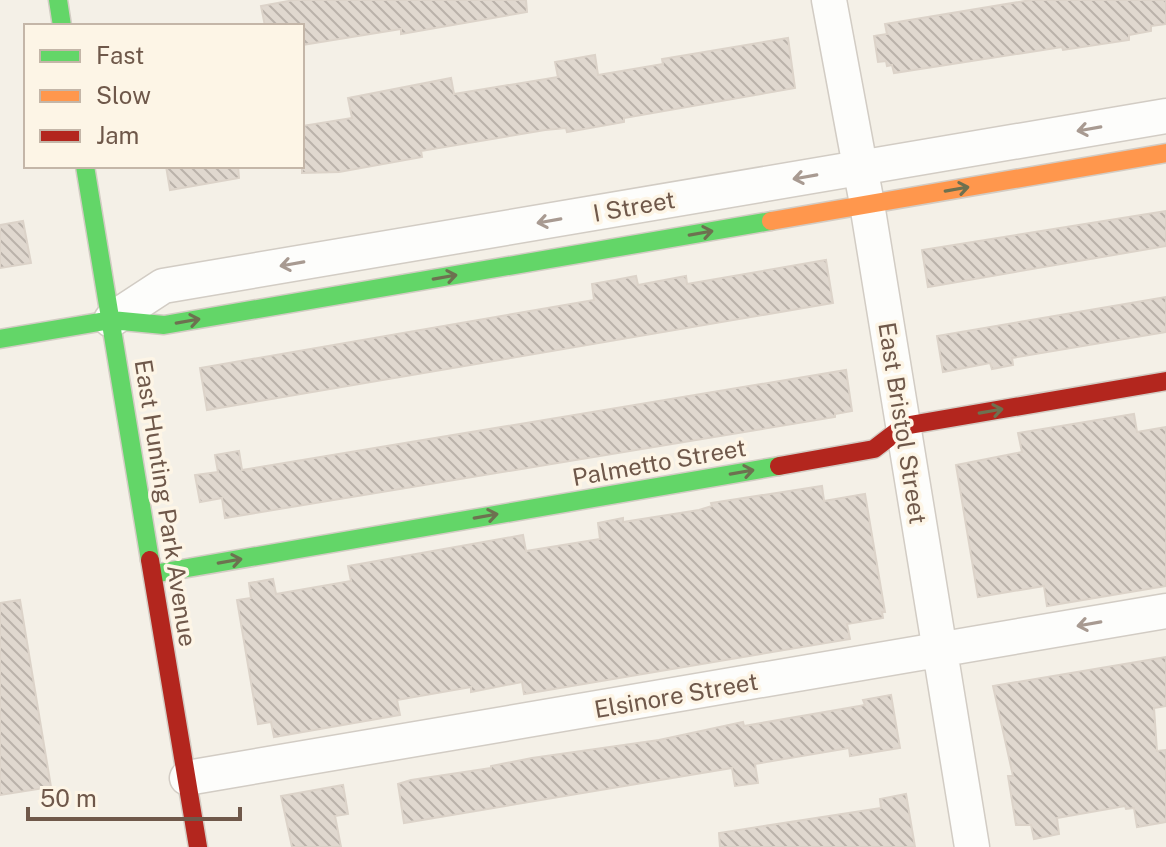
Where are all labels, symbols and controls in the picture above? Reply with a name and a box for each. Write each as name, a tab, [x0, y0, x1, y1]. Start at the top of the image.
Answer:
legend	[24, 24, 304, 168]
text: Fast	[96, 41, 144, 69]
text: Slow	[96, 81, 151, 109]
text: Jam	[96, 121, 139, 149]
one-way arrow	[1077, 123, 1102, 138]
one-way arrow	[793, 171, 818, 186]
one-way arrow	[944, 180, 969, 195]
street label: I Street	[591, 185, 677, 227]
one-way arrow	[537, 214, 562, 229]
one-way arrow	[688, 224, 713, 239]
one-way arrow	[280, 257, 306, 272]
one-way arrow	[431, 268, 457, 283]
one-way arrow	[175, 312, 201, 327]
street label: East Bristol Street	[873, 320, 933, 526]
street label: East Hunting Park Avenue	[129, 357, 203, 649]
one-way arrow	[978, 403, 1003, 418]
street label: Palmetto Street	[570, 433, 748, 491]
one-way arrow	[729, 463, 754, 478]
one-way arrow	[473, 508, 498, 523]
one-way arrow	[217, 552, 242, 567]
one-way arrow	[1077, 618, 1102, 633]
street label: Elsinore Street	[592, 667, 760, 723]
scale bar	[28, 771, 240, 821]
text: 50 m	[40, 784, 97, 812]

